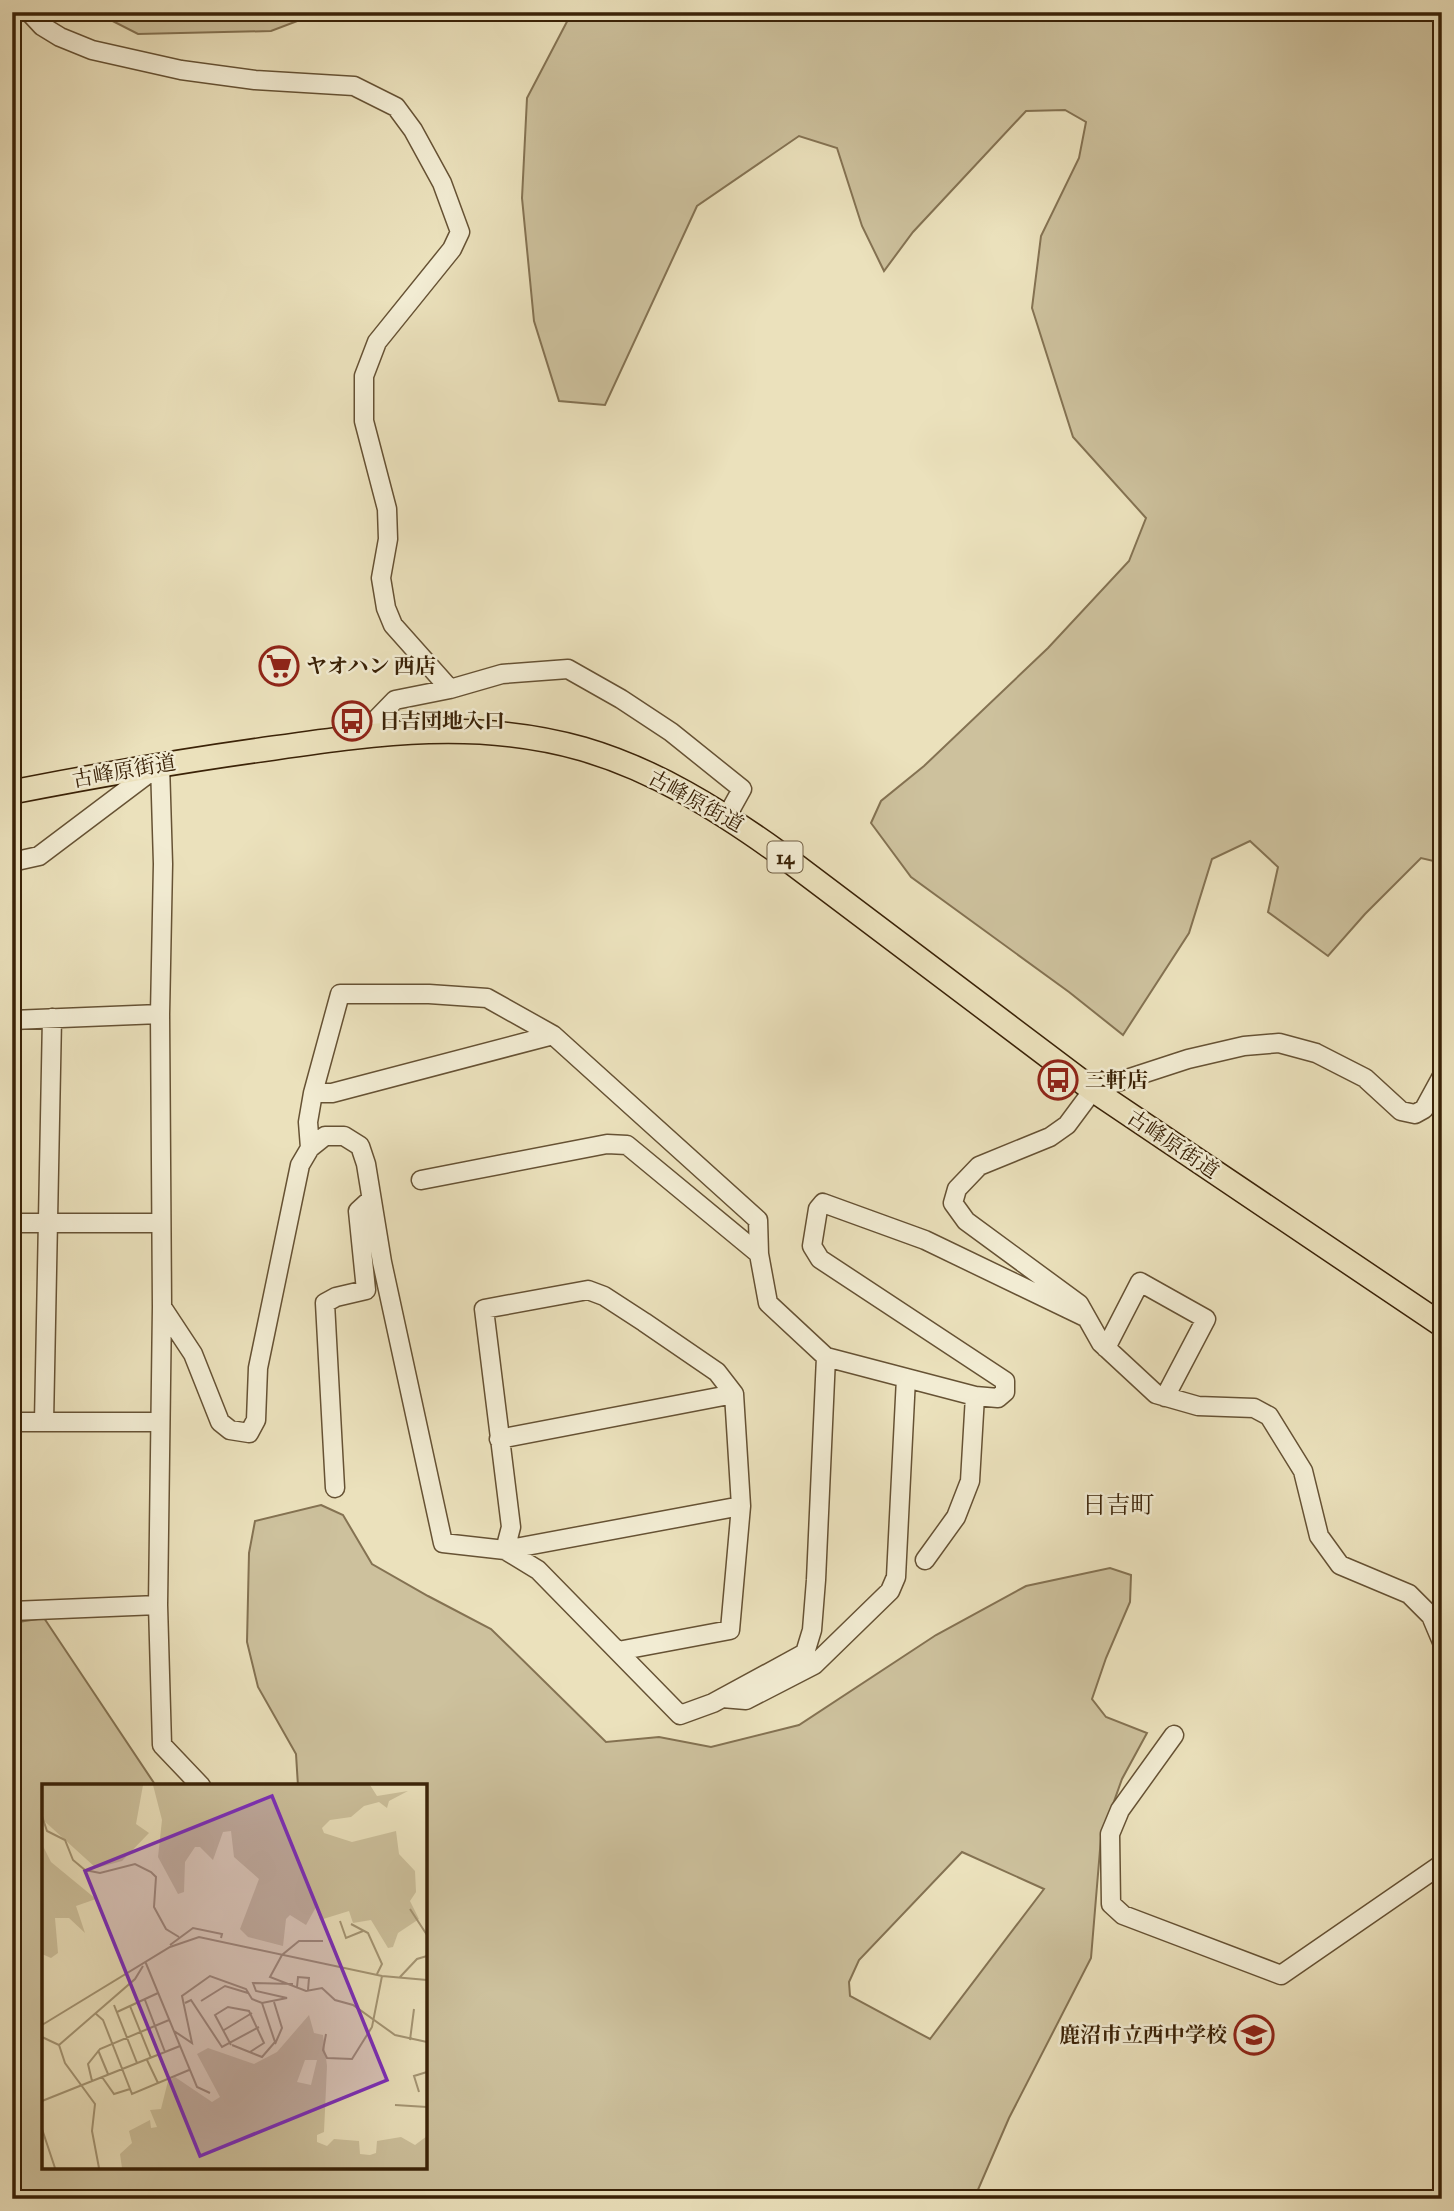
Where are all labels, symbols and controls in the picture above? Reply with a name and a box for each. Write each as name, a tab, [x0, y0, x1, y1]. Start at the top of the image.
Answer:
supermarket icon: ヤオハン 西店	[258, 645, 300, 687]
place label: ヤオハン 西店	[306, 653, 436, 679]
bus stop icon: 日吉団地入口	[331, 700, 373, 742]
place label: 日吉団地入口	[379, 708, 505, 734]
street label: 古峰原街道	[70, 749, 178, 793]
street label: 古峰原街道	[644, 764, 748, 838]
road number: 14	[768, 842, 802, 872]
bus stop icon: 三軒店	[1037, 1059, 1079, 1101]
place label: 三軒店	[1085, 1067, 1148, 1093]
street label: 古峰原街道	[1122, 1104, 1224, 1184]
district label: 日吉町	[1082, 1490, 1154, 1520]
inset map	[42, 1784, 427, 2169]
school or university icon: 鹿沼市立西中学校	[1233, 2014, 1275, 2056]
place label: 鹿沼市立西中学校	[1059, 2022, 1227, 2048]

